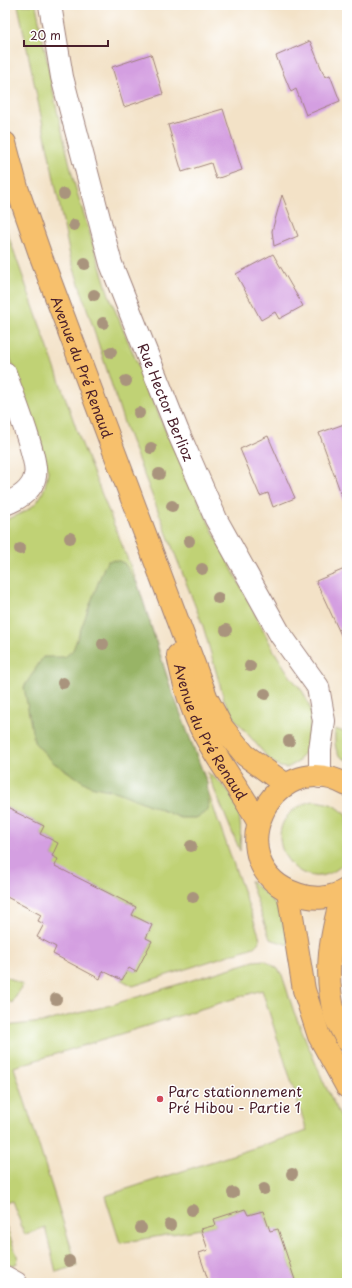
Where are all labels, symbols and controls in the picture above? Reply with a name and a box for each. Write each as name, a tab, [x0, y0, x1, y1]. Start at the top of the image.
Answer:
scale bar	[24, 22, 108, 48]
text: 20 m	[30, 26, 61, 44]
street label: Avenue du Pré Renaud	[46, 293, 119, 441]
street label: Rue Hector Berlioz	[133, 340, 200, 464]
street label: Avenue du Pré Renaud	[169, 661, 253, 804]
place label: Parc stationnement Pré Hibou - Partie 1	[168, 1081, 302, 1118]
marker: Parc stationnement Pré Hibou - Partie 1	[155, 1094, 165, 1104]

